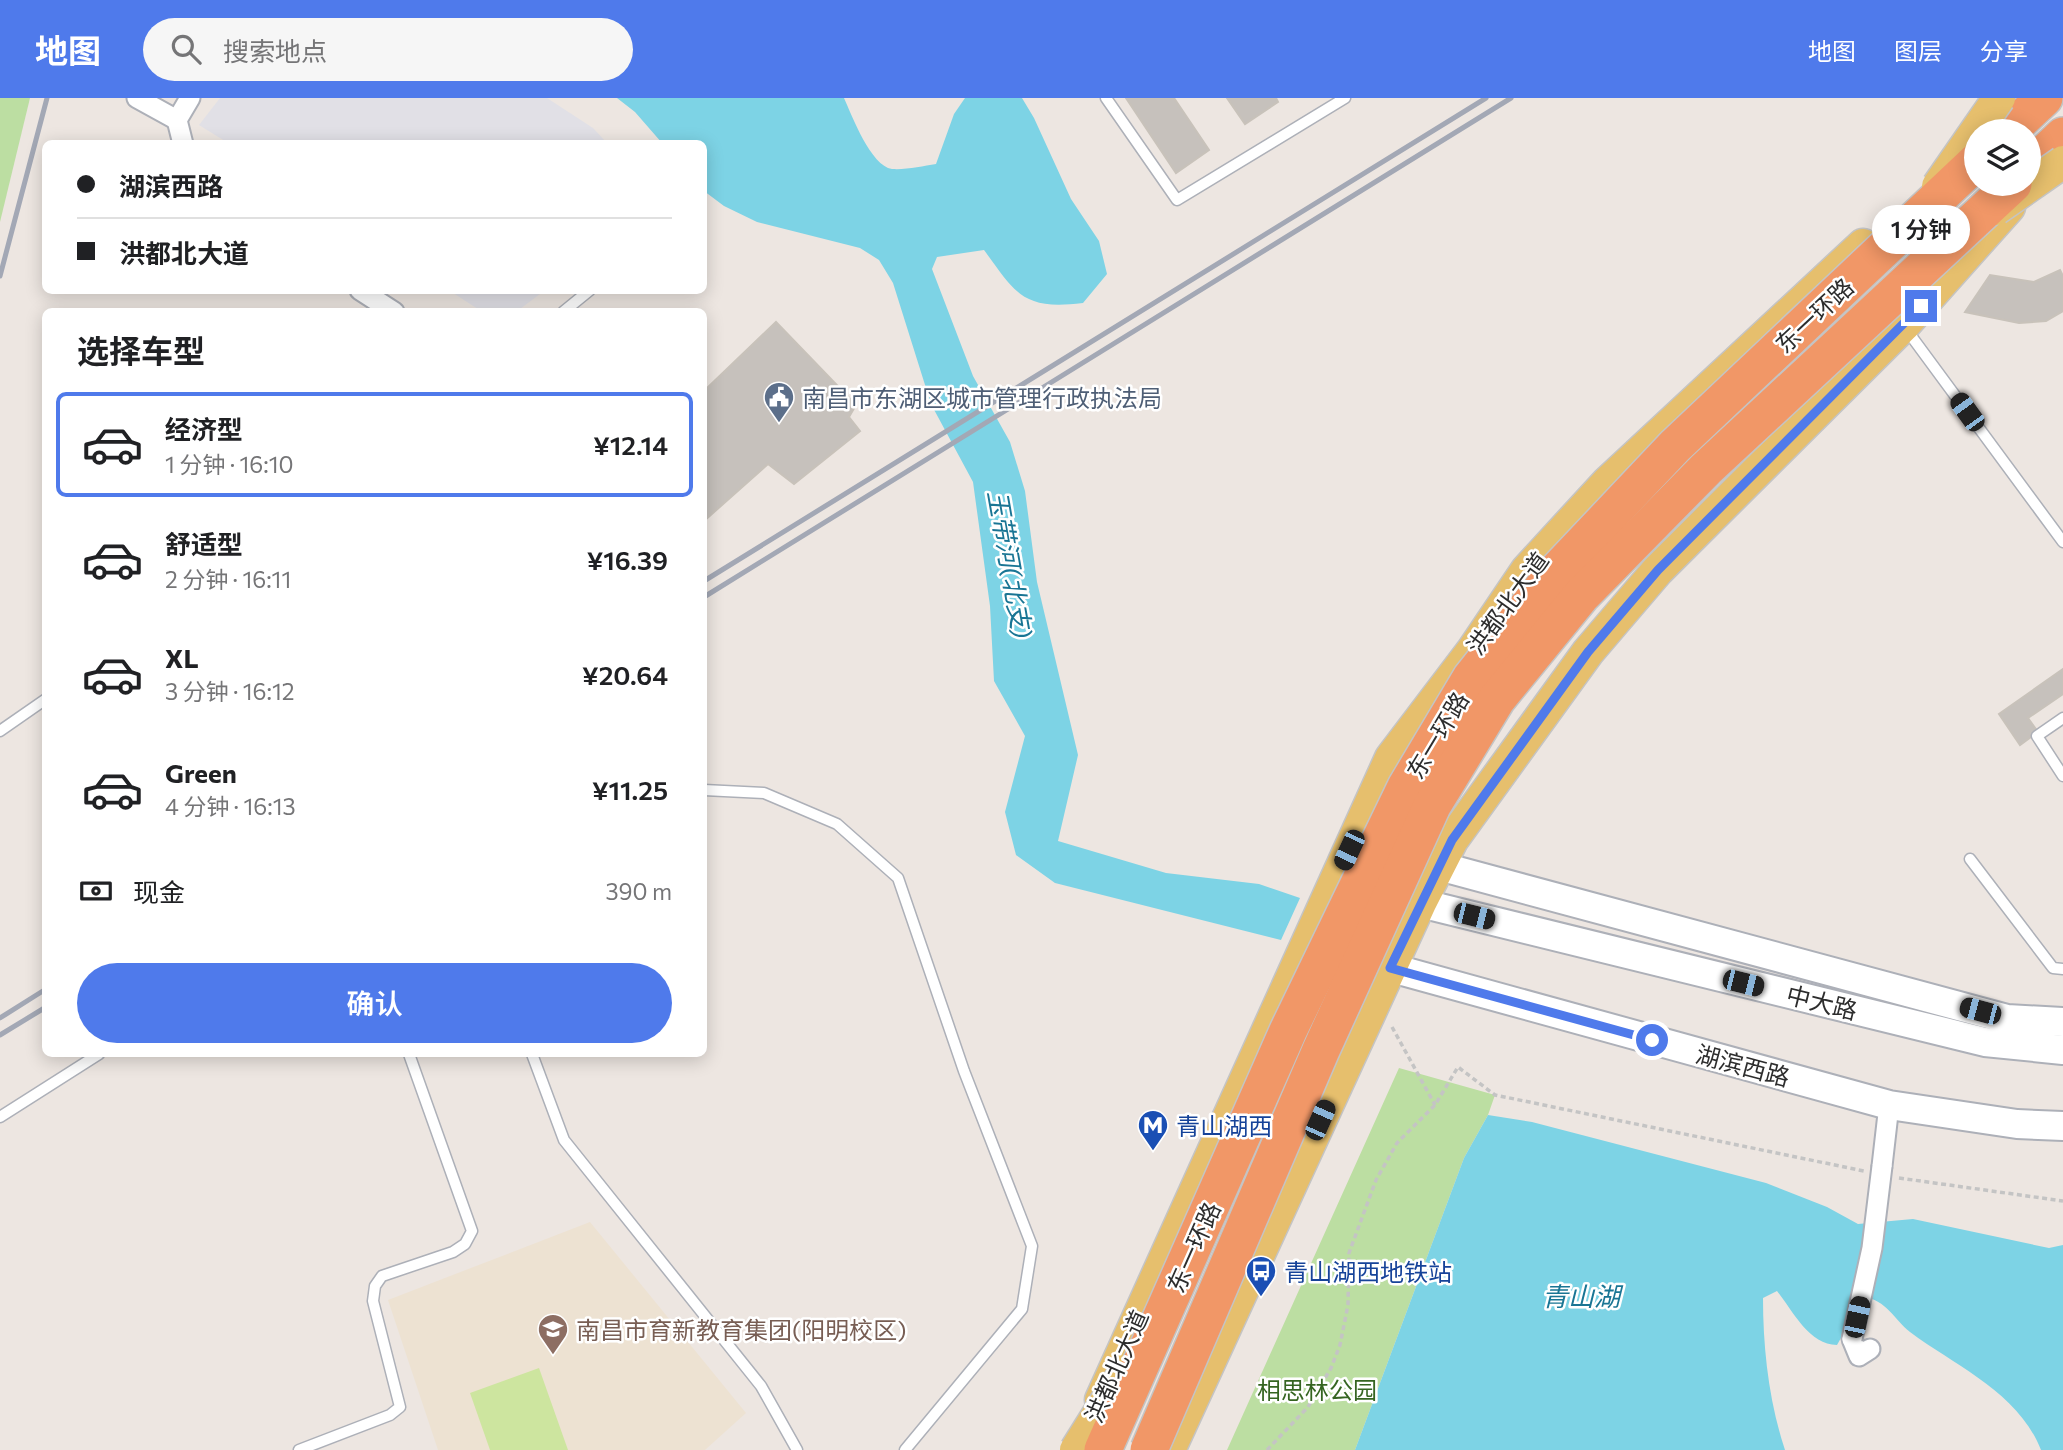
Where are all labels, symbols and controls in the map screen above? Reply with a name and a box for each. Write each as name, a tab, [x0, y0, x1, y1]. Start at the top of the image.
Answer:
search box	[143, 18, 633, 81]
text: 地图	[35, 29, 101, 70]
icon: search	[167, 30, 205, 68]
text: 搜索地点	[223, 35, 327, 66]
text: 地图	[1808, 36, 1856, 65]
text: 图层	[1894, 36, 1942, 65]
text: 分享	[1980, 36, 2028, 65]
map controls	[1964, 119, 2041, 196]
button: layers	[1964, 119, 2041, 196]
text: 湖滨西路	[119, 170, 223, 201]
callout: 1 分钟	[1872, 204, 1970, 254]
text: 1 分钟	[1891, 215, 1951, 243]
text: 洪都北大道	[119, 237, 249, 268]
street label: 东一环路	[1769, 272, 1859, 358]
route end	[1905, 290, 1937, 322]
text: 选择车型	[77, 330, 205, 370]
public building icon: 南昌市东湖区城市管理行政执法局	[762, 380, 796, 424]
place label: 南昌市东湖区城市管理行政执法局	[802, 383, 1162, 412]
car	[1947, 389, 1988, 435]
icon: car	[81, 413, 144, 476]
text: 经济型	[165, 413, 243, 444]
text: ¥12.14	[593, 429, 668, 460]
text: 1 分钟 · 16:10	[165, 450, 294, 478]
water label: 玉带河(北支)	[983, 487, 1039, 641]
icon: car	[81, 528, 144, 591]
text: 舒适型	[165, 528, 243, 559]
text: ¥16.39	[587, 544, 668, 575]
street label: 洪都北大道	[1460, 546, 1554, 660]
text: 2 分钟 · 16:11	[165, 565, 291, 593]
text: XL	[165, 642, 199, 673]
icon: car	[81, 643, 144, 706]
text: ¥20.64	[582, 659, 668, 690]
text: 3 分钟 · 16:12	[165, 677, 295, 705]
street label: 东一环路	[1400, 686, 1474, 784]
text: Green	[165, 757, 237, 788]
icon: car	[81, 758, 144, 821]
text: ¥11.25	[592, 774, 668, 805]
text: 4 分钟 · 16:13	[165, 792, 296, 820]
car	[1331, 827, 1368, 873]
icon: cash	[77, 872, 115, 910]
text: 现金	[133, 876, 185, 907]
text: 390 m	[605, 877, 672, 905]
car	[1452, 901, 1497, 931]
button: 确认	[77, 963, 672, 1043]
car	[1721, 968, 1766, 998]
street label: 中大路	[1784, 979, 1860, 1025]
car	[1957, 995, 2004, 1027]
route start	[1636, 1024, 1668, 1056]
street label: 湖滨西路	[1693, 1039, 1793, 1091]
car	[1302, 1097, 1339, 1143]
metro station icon: 青山湖西	[1136, 1108, 1170, 1152]
place label: 青山湖西	[1176, 1111, 1272, 1140]
street label: 东一环路	[1160, 1197, 1226, 1297]
bus stop icon: 青山湖西地铁站	[1244, 1254, 1278, 1298]
place label: 青山湖西地铁站	[1284, 1257, 1452, 1286]
water label: 青山湖	[1542, 1280, 1624, 1311]
car	[1843, 1294, 1872, 1340]
street label: 洪都北大道	[1078, 1305, 1154, 1427]
school or university icon: 南昌市育新教育集团(阳明校区)	[536, 1312, 570, 1356]
place label: 南昌市育新教育集团(阳明校区)	[576, 1315, 906, 1344]
park label: 相思林公园	[1257, 1375, 1377, 1404]

